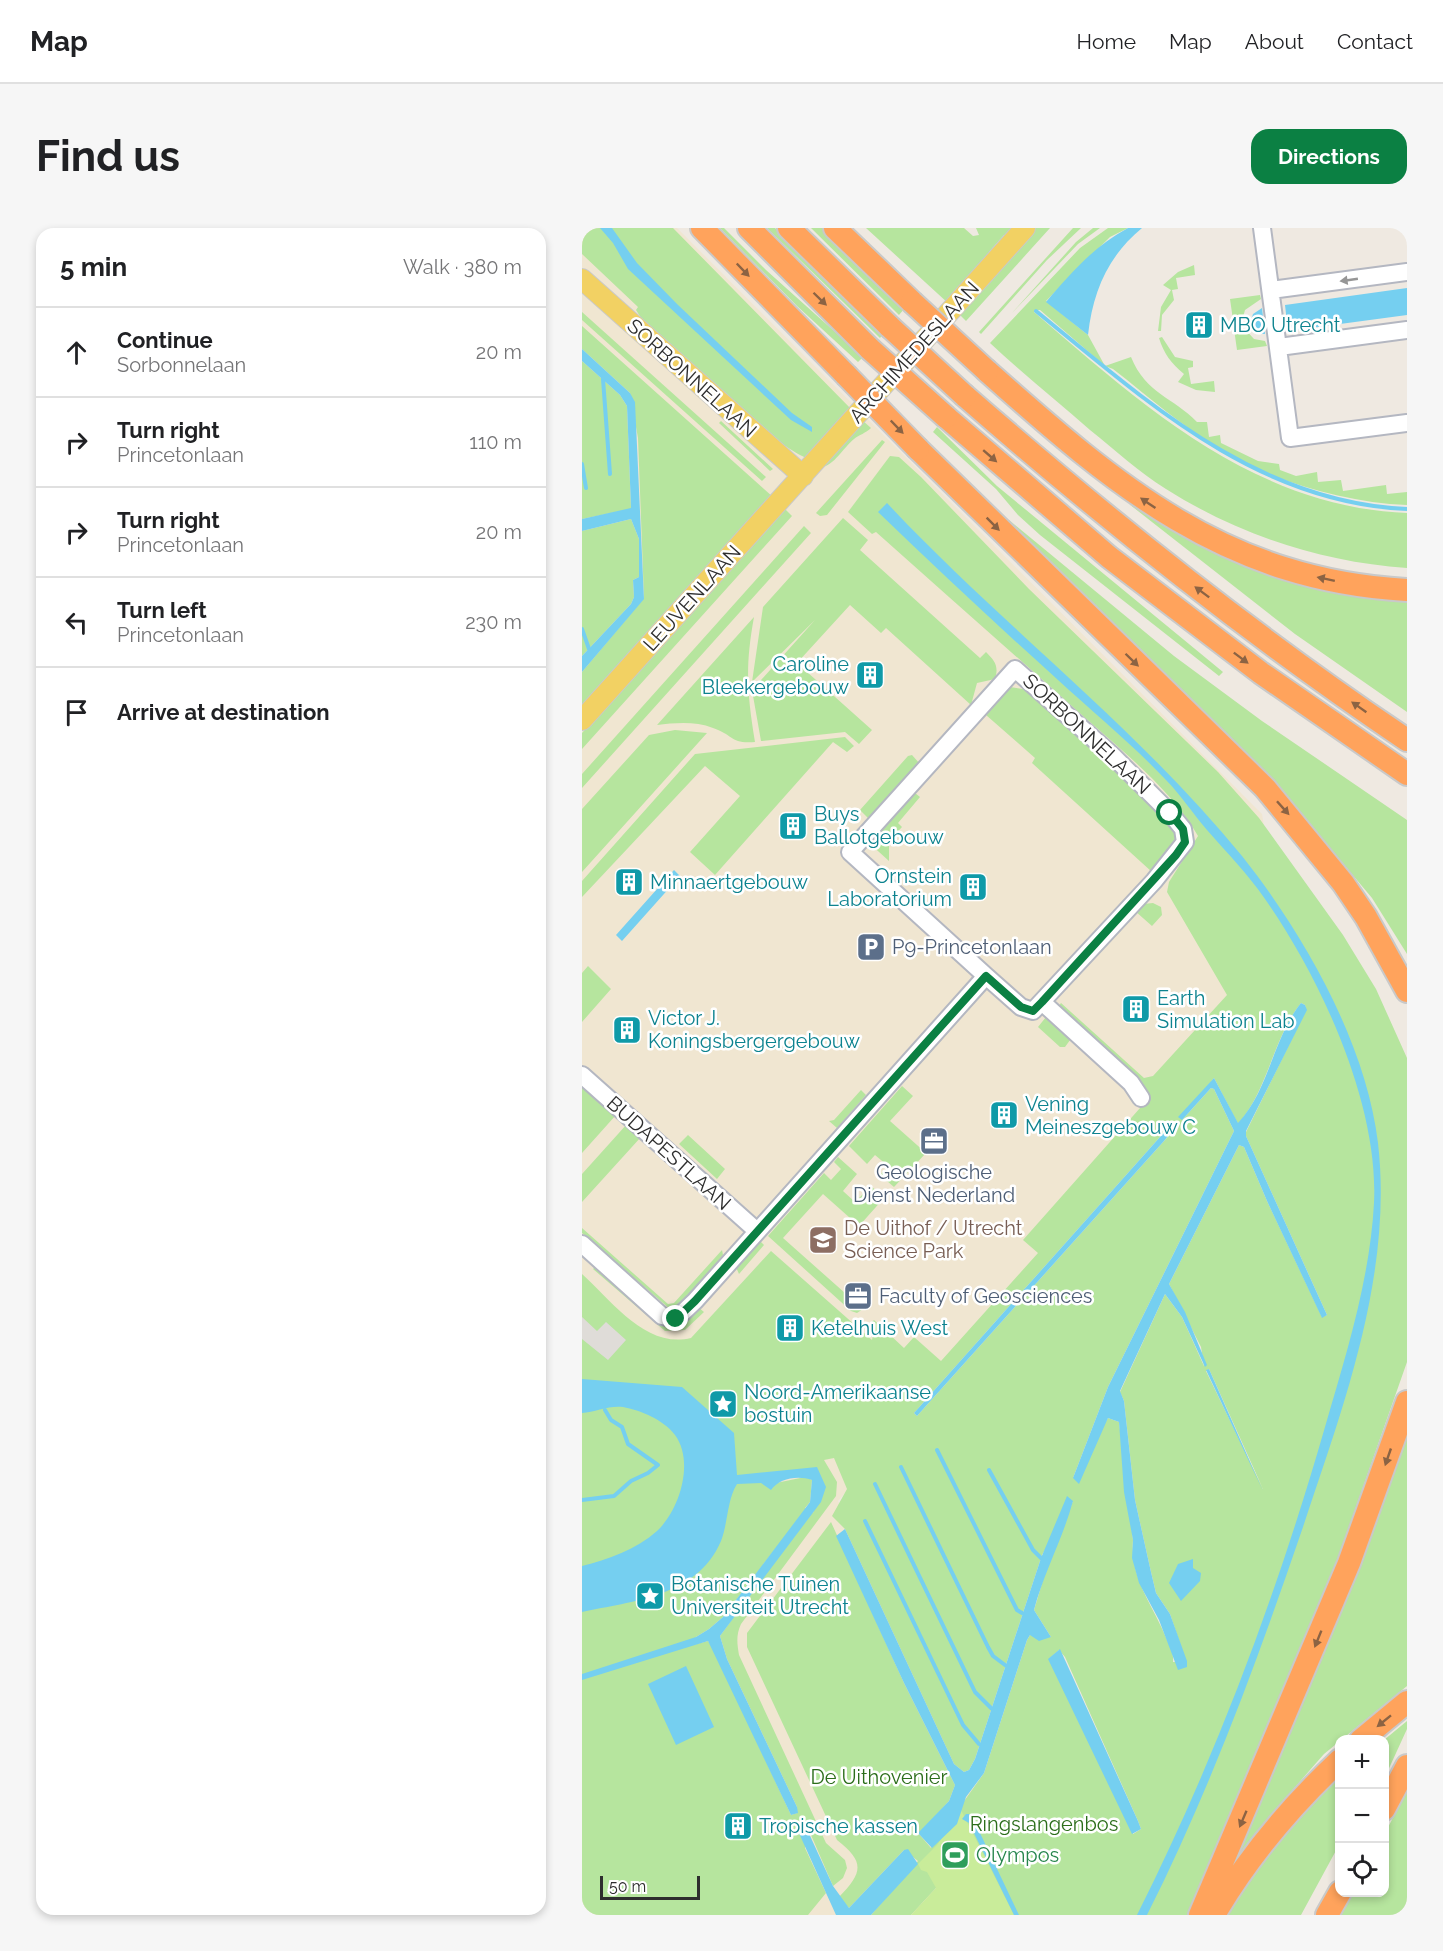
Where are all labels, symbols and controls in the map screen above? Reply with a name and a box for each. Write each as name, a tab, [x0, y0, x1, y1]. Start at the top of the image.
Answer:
text: Map	[30, 25, 88, 58]
text: Home	[1077, 29, 1136, 54]
text: Map	[1169, 29, 1212, 54]
text: About	[1245, 29, 1304, 54]
text: Contact	[1337, 29, 1413, 54]
button: Directions	[1251, 129, 1407, 184]
text: Find us	[36, 132, 180, 181]
text: 5 min	[60, 252, 127, 282]
text: Walk · 380 m	[403, 255, 522, 279]
one-way arrow	[735, 262, 749, 276]
one-way arrow	[1339, 275, 1358, 284]
street label: ARCHIMEDESLAAN	[844, 276, 984, 428]
one-way arrow	[812, 292, 827, 306]
building icon: MBO Utrecht	[1183, 309, 1215, 341]
place label: MBO Utrecht	[1220, 313, 1341, 337]
street label: SORBONNELAAN	[622, 314, 762, 442]
text: Continue	[117, 327, 213, 353]
icon: ahead	[60, 336, 93, 369]
text: 20 m	[476, 340, 522, 364]
text: Sorbonnelaan	[117, 353, 246, 377]
text: Turn right	[117, 417, 220, 443]
one-way arrow	[890, 419, 903, 434]
icon: right	[60, 426, 93, 459]
text: 110 m	[469, 430, 522, 454]
text: Princetonlaan	[117, 443, 244, 467]
one-way arrow	[982, 449, 998, 462]
one-way arrow	[1140, 498, 1156, 509]
text: Turn right	[117, 507, 220, 533]
icon: right	[60, 516, 93, 549]
one-way arrow	[985, 516, 999, 530]
text: 20 m	[476, 520, 522, 544]
text: Princetonlaan	[117, 533, 244, 557]
street label: LEUVENLAAN	[638, 540, 746, 656]
one-way arrow	[1317, 574, 1335, 584]
one-way arrow	[1194, 586, 1209, 598]
text: Turn left	[117, 597, 207, 623]
icon: left	[60, 606, 93, 639]
text: 230 m	[465, 610, 522, 634]
text: Princetonlaan	[117, 623, 244, 647]
one-way arrow	[1234, 651, 1249, 663]
place label: Caroline Bleekergebouw	[702, 652, 849, 699]
one-way arrow	[1125, 652, 1139, 666]
building icon: Caroline Bleekergebouw	[854, 659, 886, 691]
street label: SORBONNELAAN	[1018, 669, 1156, 799]
icon: arrive	[60, 696, 93, 729]
text: Arrive at destination	[117, 699, 330, 725]
one-way arrow	[1351, 701, 1367, 713]
route start	[1156, 799, 1182, 825]
one-way arrow	[1276, 800, 1289, 815]
place label: Buys Ballotgebouw	[814, 802, 944, 849]
building icon: Buys Ballotgebouw	[777, 810, 809, 842]
place label: Ornstein Laboratorium	[827, 864, 952, 911]
building icon: Minnaertgebouw	[613, 866, 645, 898]
place label: Minnaertgebouw	[650, 870, 808, 894]
building icon: Ornstein Laboratorium	[957, 871, 989, 903]
parking icon: P9-Princetonlaan	[855, 931, 887, 963]
place label: P9-Princetonlaan	[892, 935, 1052, 959]
place label: Earth Simulation Lab	[1157, 986, 1295, 1033]
building icon: Earth Simulation Lab	[1120, 993, 1152, 1025]
place label: Victor J. Koningsbergergebouw	[648, 1006, 860, 1053]
building icon: Victor J. Koningsbergergebouw	[611, 1014, 643, 1046]
street label: BUDAPESTLAAN	[602, 1091, 736, 1215]
place label: Vening Meineszgebouw C	[1025, 1092, 1196, 1139]
building icon: Vening Meineszgebouw C	[988, 1099, 1020, 1131]
office icon: Geologische Dienst Nederland	[918, 1125, 950, 1157]
place label: Geologische Dienst Nederland	[853, 1160, 1015, 1207]
place label: De Uithof / Utrecht Science Park	[844, 1216, 1023, 1263]
school or university icon: De Uithof / Utrecht Science Park	[807, 1224, 839, 1256]
office icon: Faculty of Geosciences	[842, 1280, 874, 1312]
place label: Faculty of Geosciences	[879, 1284, 1092, 1308]
route end	[662, 1305, 688, 1331]
building icon: Ketelhuis West	[774, 1312, 806, 1344]
place label: Ketelhuis West	[811, 1316, 949, 1340]
place label: Noord-Amerikaanse bostuin	[744, 1380, 931, 1427]
place icon: Noord-Amerikaanse bostuin	[707, 1388, 739, 1420]
one-way arrow	[1382, 1448, 1392, 1466]
place label: Botanische Tuinen Universiteit Utrecht	[671, 1572, 849, 1619]
place icon: Botanische Tuinen Universiteit Utrecht	[634, 1580, 666, 1612]
one-way arrow	[1313, 1630, 1322, 1648]
one-way arrow	[1376, 1714, 1392, 1727]
map controls	[1335, 1735, 1389, 1897]
button: +	[1335, 1735, 1389, 1789]
park label: De Uithovenier	[810, 1765, 948, 1789]
button: −	[1335, 1789, 1389, 1843]
building icon: Tropische kassen	[722, 1810, 754, 1842]
one-way arrow	[1238, 1810, 1248, 1828]
park label: Ringslangenbos	[970, 1812, 1118, 1836]
place label: Tropische kassen	[759, 1814, 918, 1838]
sports icon: Olympos	[939, 1839, 971, 1871]
place label: Olympos	[976, 1843, 1059, 1867]
button: locate	[1335, 1843, 1389, 1897]
scale bar	[600, 1873, 700, 1900]
text: 50 m	[609, 1877, 646, 1896]

